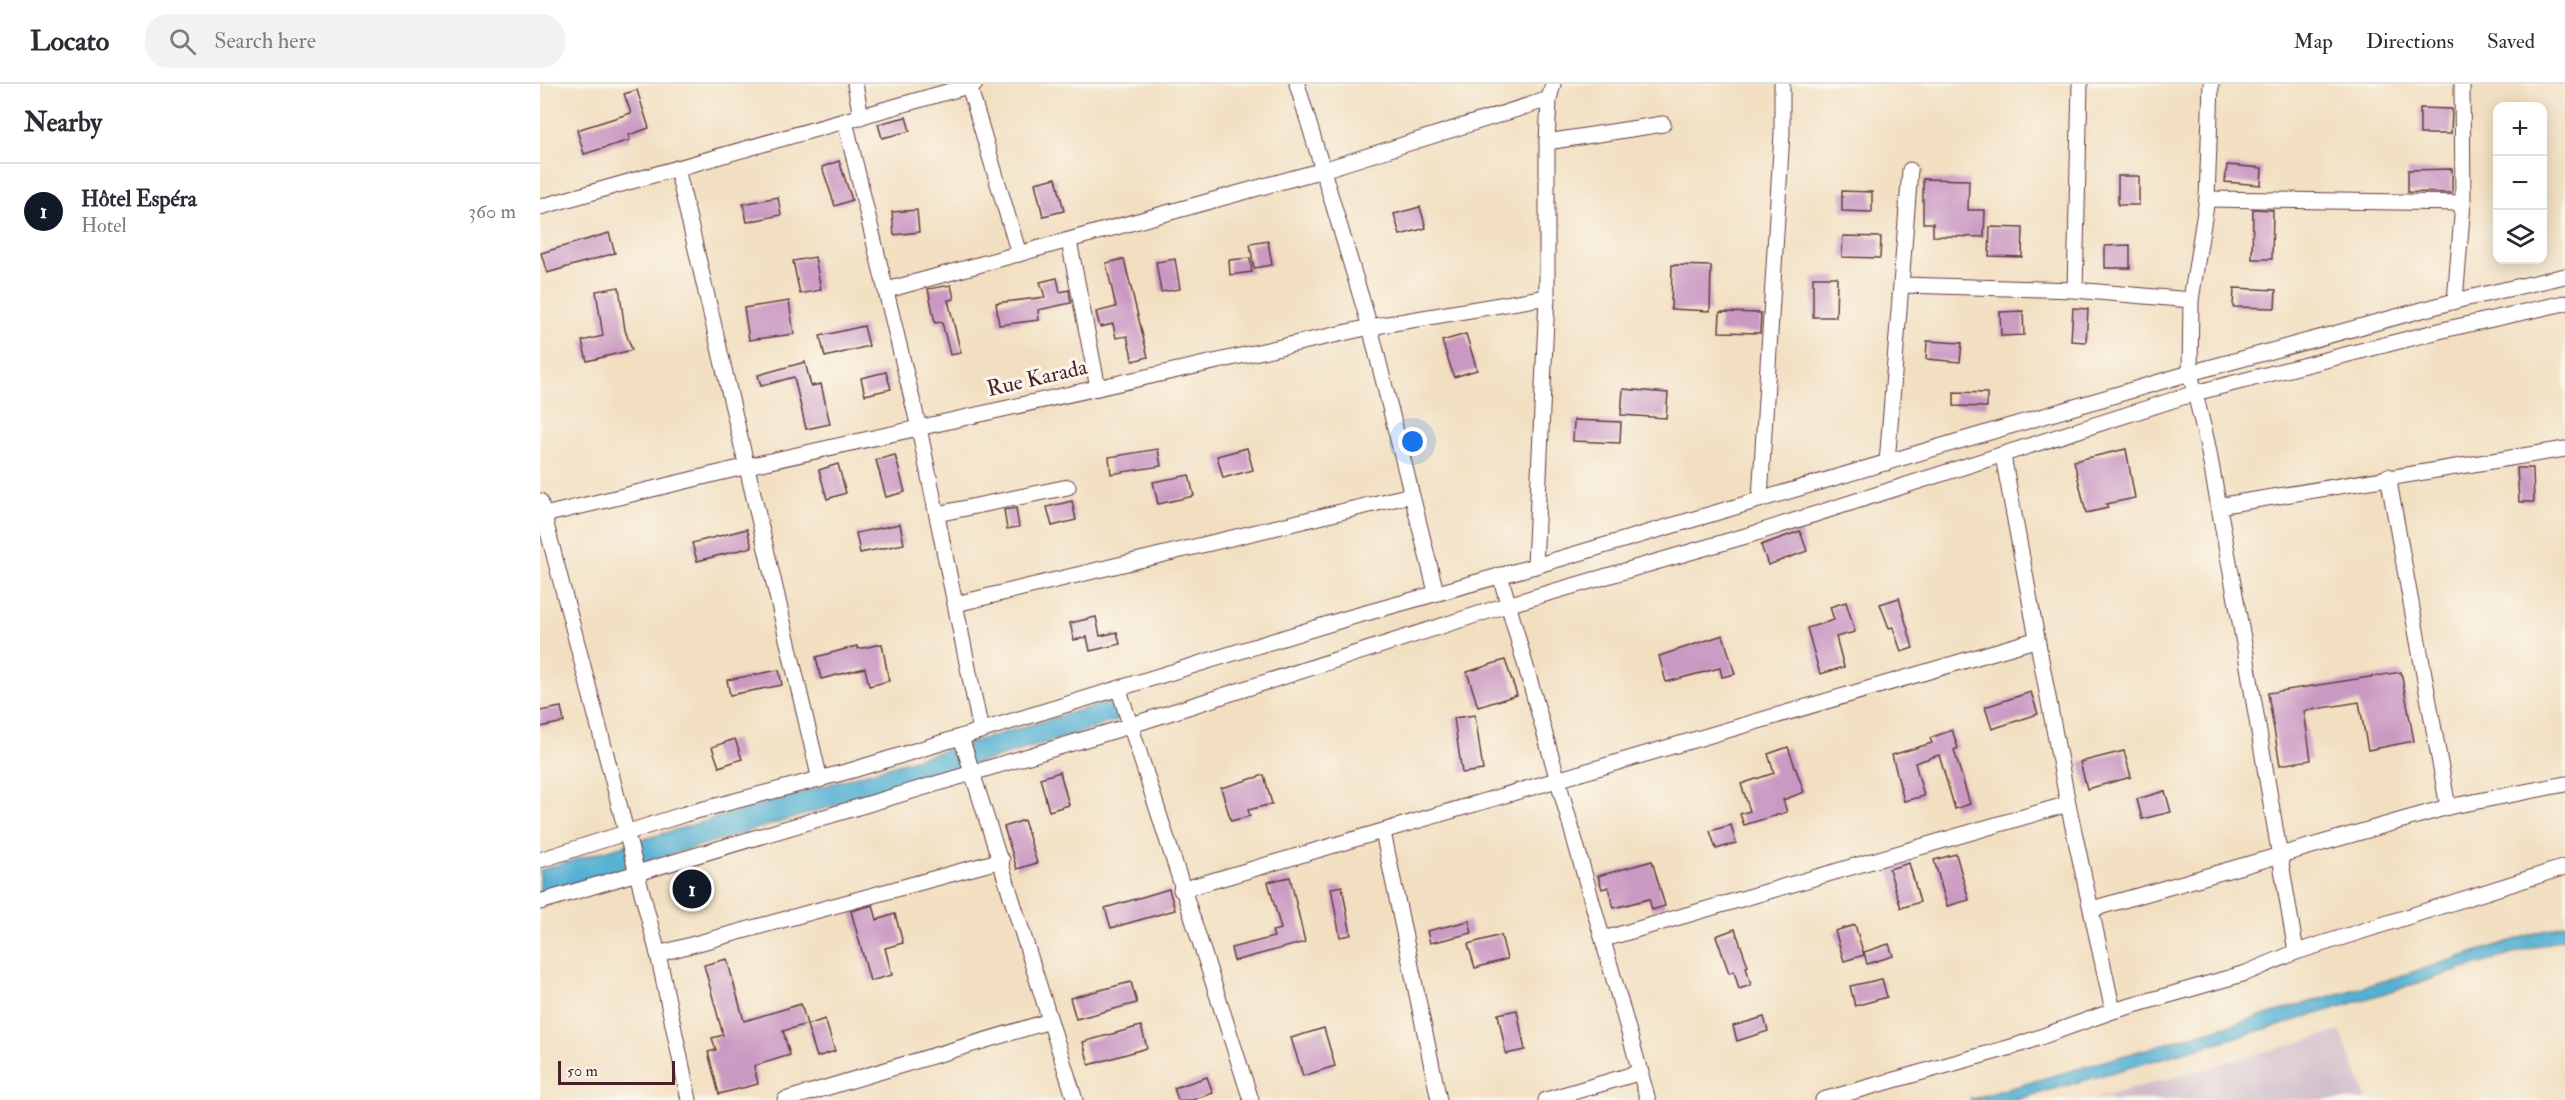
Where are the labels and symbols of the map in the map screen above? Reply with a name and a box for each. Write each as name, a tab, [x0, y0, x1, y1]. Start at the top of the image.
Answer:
street label: Rue Karada	[984, 353, 1091, 403]
your location	[1398, 427, 1427, 456]
pin: 1	[672, 866, 712, 912]
scale bar	[558, 1058, 675, 1086]

